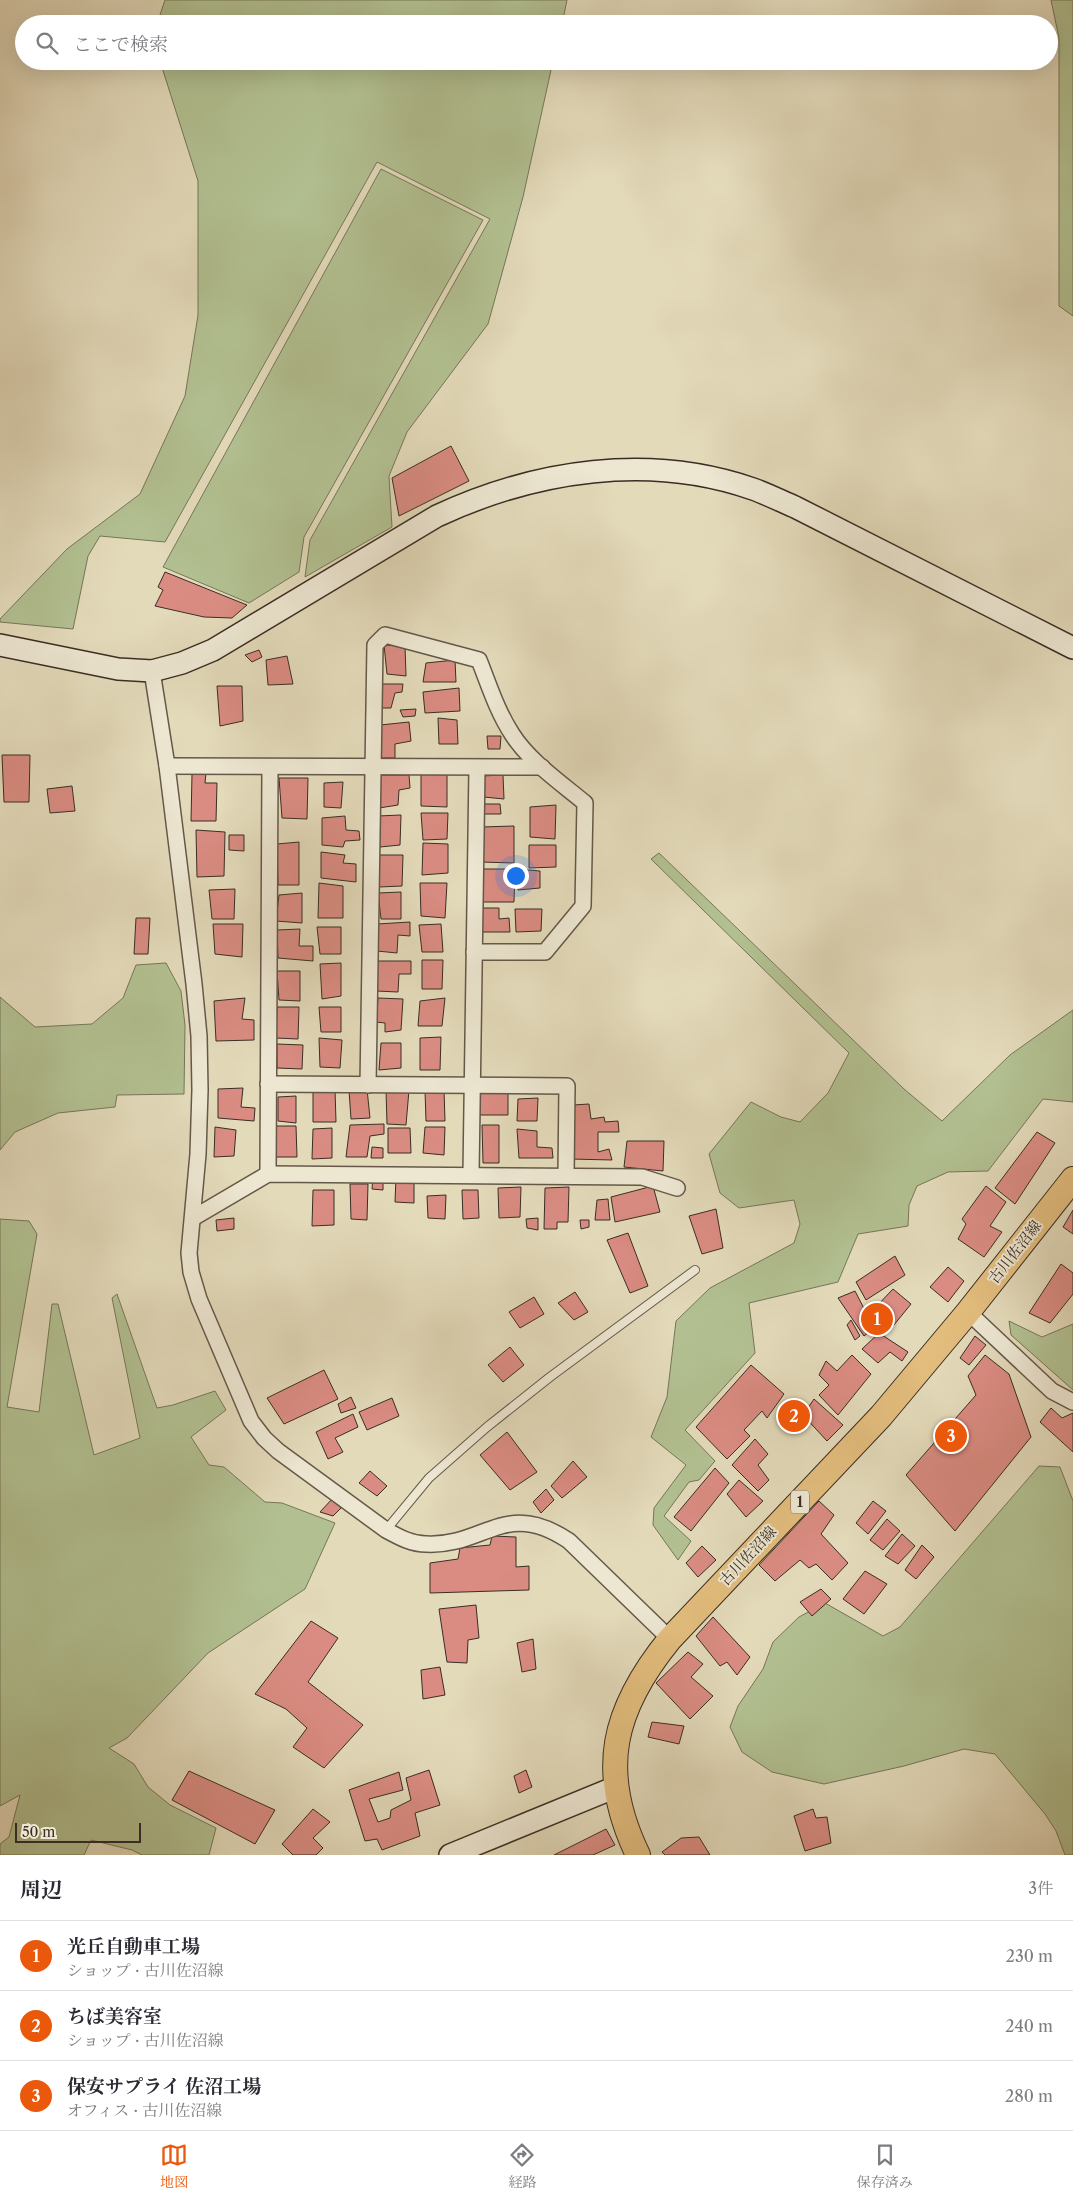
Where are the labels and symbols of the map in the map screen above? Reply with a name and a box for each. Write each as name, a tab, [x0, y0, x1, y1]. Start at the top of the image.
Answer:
your location	[503, 863, 529, 889]
street label: 古川佐沼線	[984, 1216, 1045, 1287]
pin: 1	[861, 1300, 893, 1338]
pin: 2	[778, 1397, 810, 1435]
pin: 3	[935, 1417, 967, 1455]
road number: 1	[791, 1490, 809, 1514]
street label: 古川佐沼線	[715, 1522, 780, 1590]
scale bar	[15, 1820, 141, 1843]

